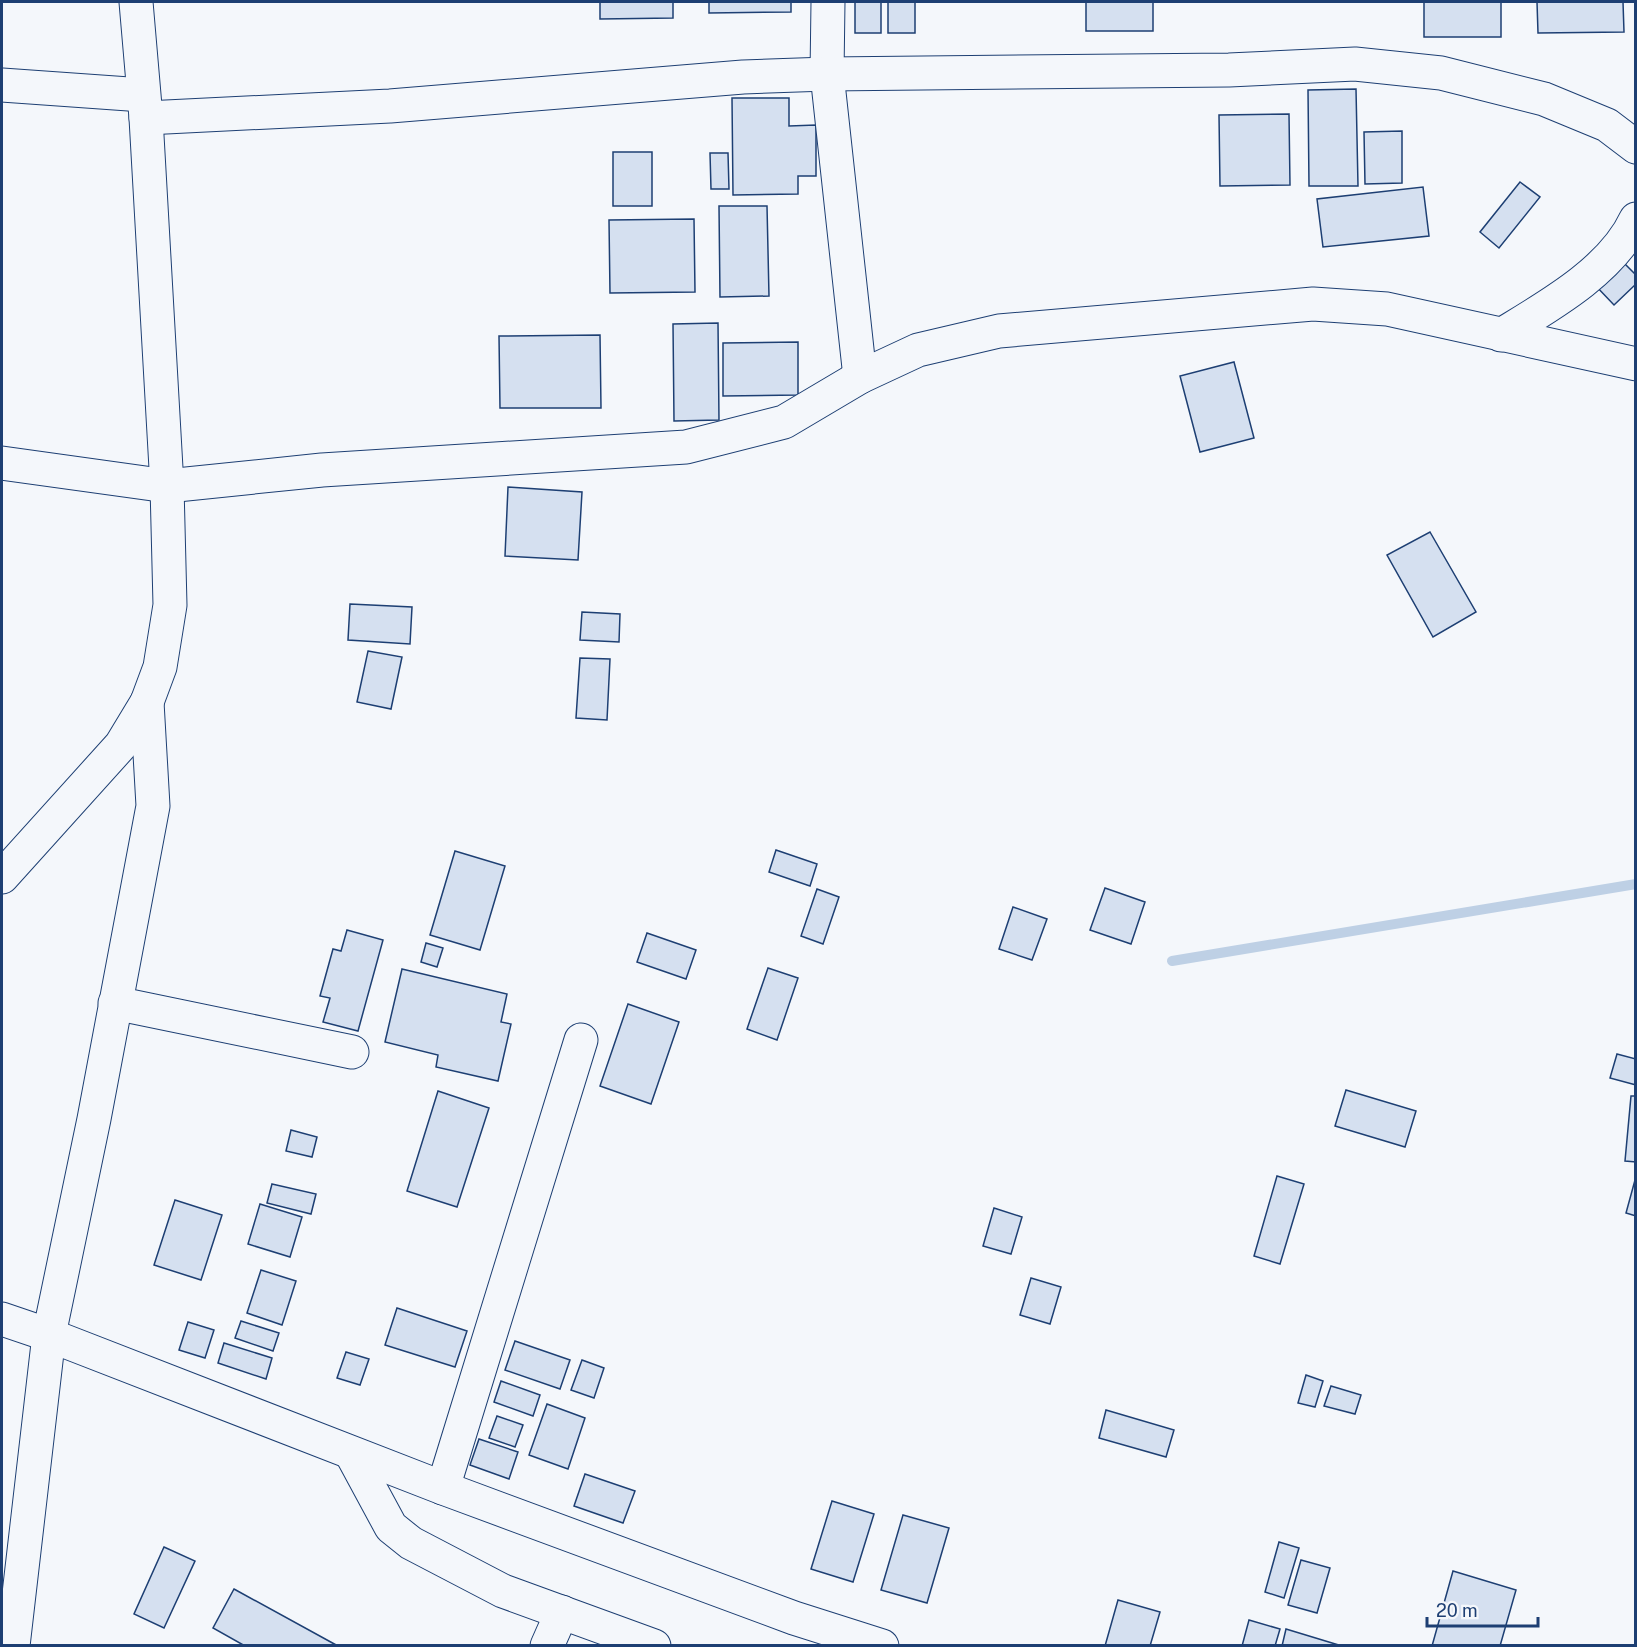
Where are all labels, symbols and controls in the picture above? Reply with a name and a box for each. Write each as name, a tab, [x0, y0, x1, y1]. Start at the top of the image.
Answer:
scale bar	[1427, 1590, 1538, 1628]
text: 20 m	[1436, 1600, 1478, 1621]

